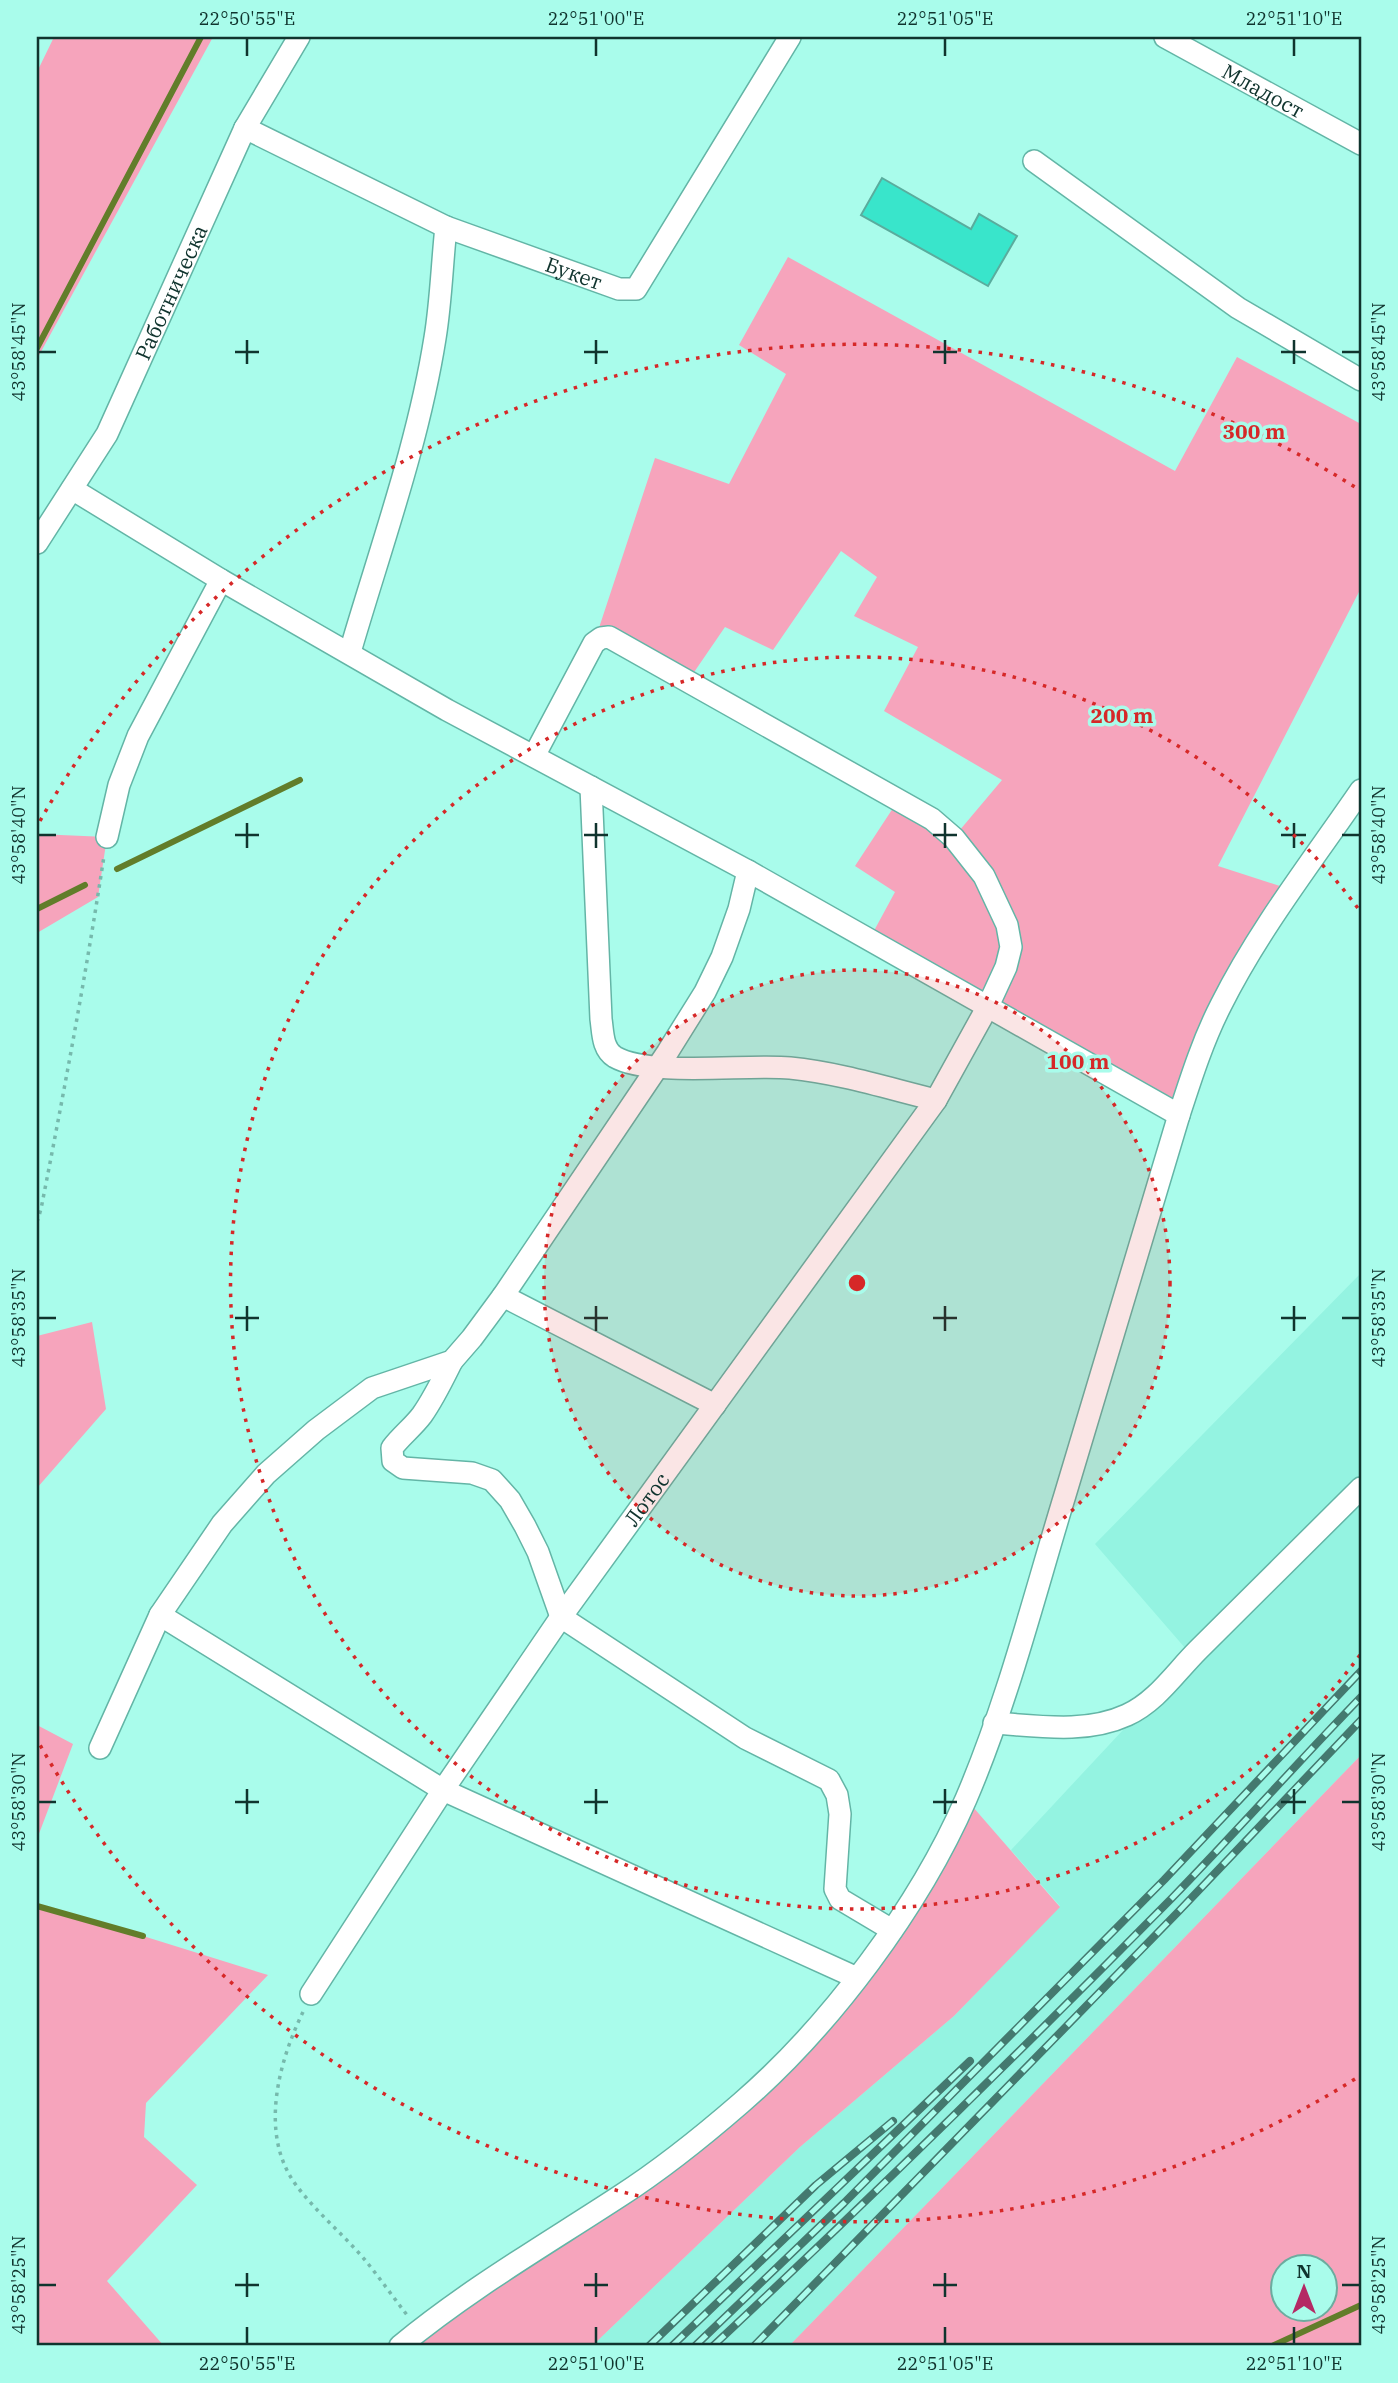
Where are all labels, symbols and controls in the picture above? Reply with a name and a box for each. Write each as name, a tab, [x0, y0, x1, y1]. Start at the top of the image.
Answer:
text: 22°50'55"E	[199, 7, 295, 30]
text: 22°51'00"E	[548, 7, 644, 30]
text: 22°51'05"E	[897, 7, 993, 30]
text: 22°51'10"E	[1246, 7, 1342, 30]
street label: Младост	[1217, 57, 1309, 124]
street label: Работническа	[128, 220, 214, 364]
street label: Букет	[542, 250, 606, 296]
text: 43°58'45"N	[7, 303, 30, 402]
text: 43°58'45"N	[1367, 303, 1390, 402]
text: 300 m	[1222, 417, 1286, 445]
text: 200 m	[1090, 701, 1154, 729]
text: 43°58'40"N	[7, 786, 30, 885]
text: 43°58'40"N	[1367, 786, 1390, 885]
text: 100 m	[1046, 1047, 1110, 1075]
text: 43°58'35"N	[7, 1269, 30, 1368]
text: 43°58'35"N	[1367, 1269, 1390, 1368]
centre of rings	[845, 1271, 869, 1295]
street label: Лотос	[618, 1467, 675, 1532]
text: 43°58'30"N	[7, 1753, 30, 1852]
text: 43°58'30"N	[1367, 1753, 1390, 1852]
text: 43°58'25"N	[7, 2236, 30, 2335]
text: 43°58'25"N	[1367, 2236, 1390, 2335]
north arrow	[1268, 2254, 1338, 2324]
text: N	[1296, 2259, 1312, 2283]
text: 22°50'55"E	[199, 2352, 295, 2375]
text: 22°51'00"E	[548, 2352, 644, 2375]
text: 22°51'05"E	[897, 2352, 993, 2375]
text: 22°51'10"E	[1246, 2352, 1342, 2375]

